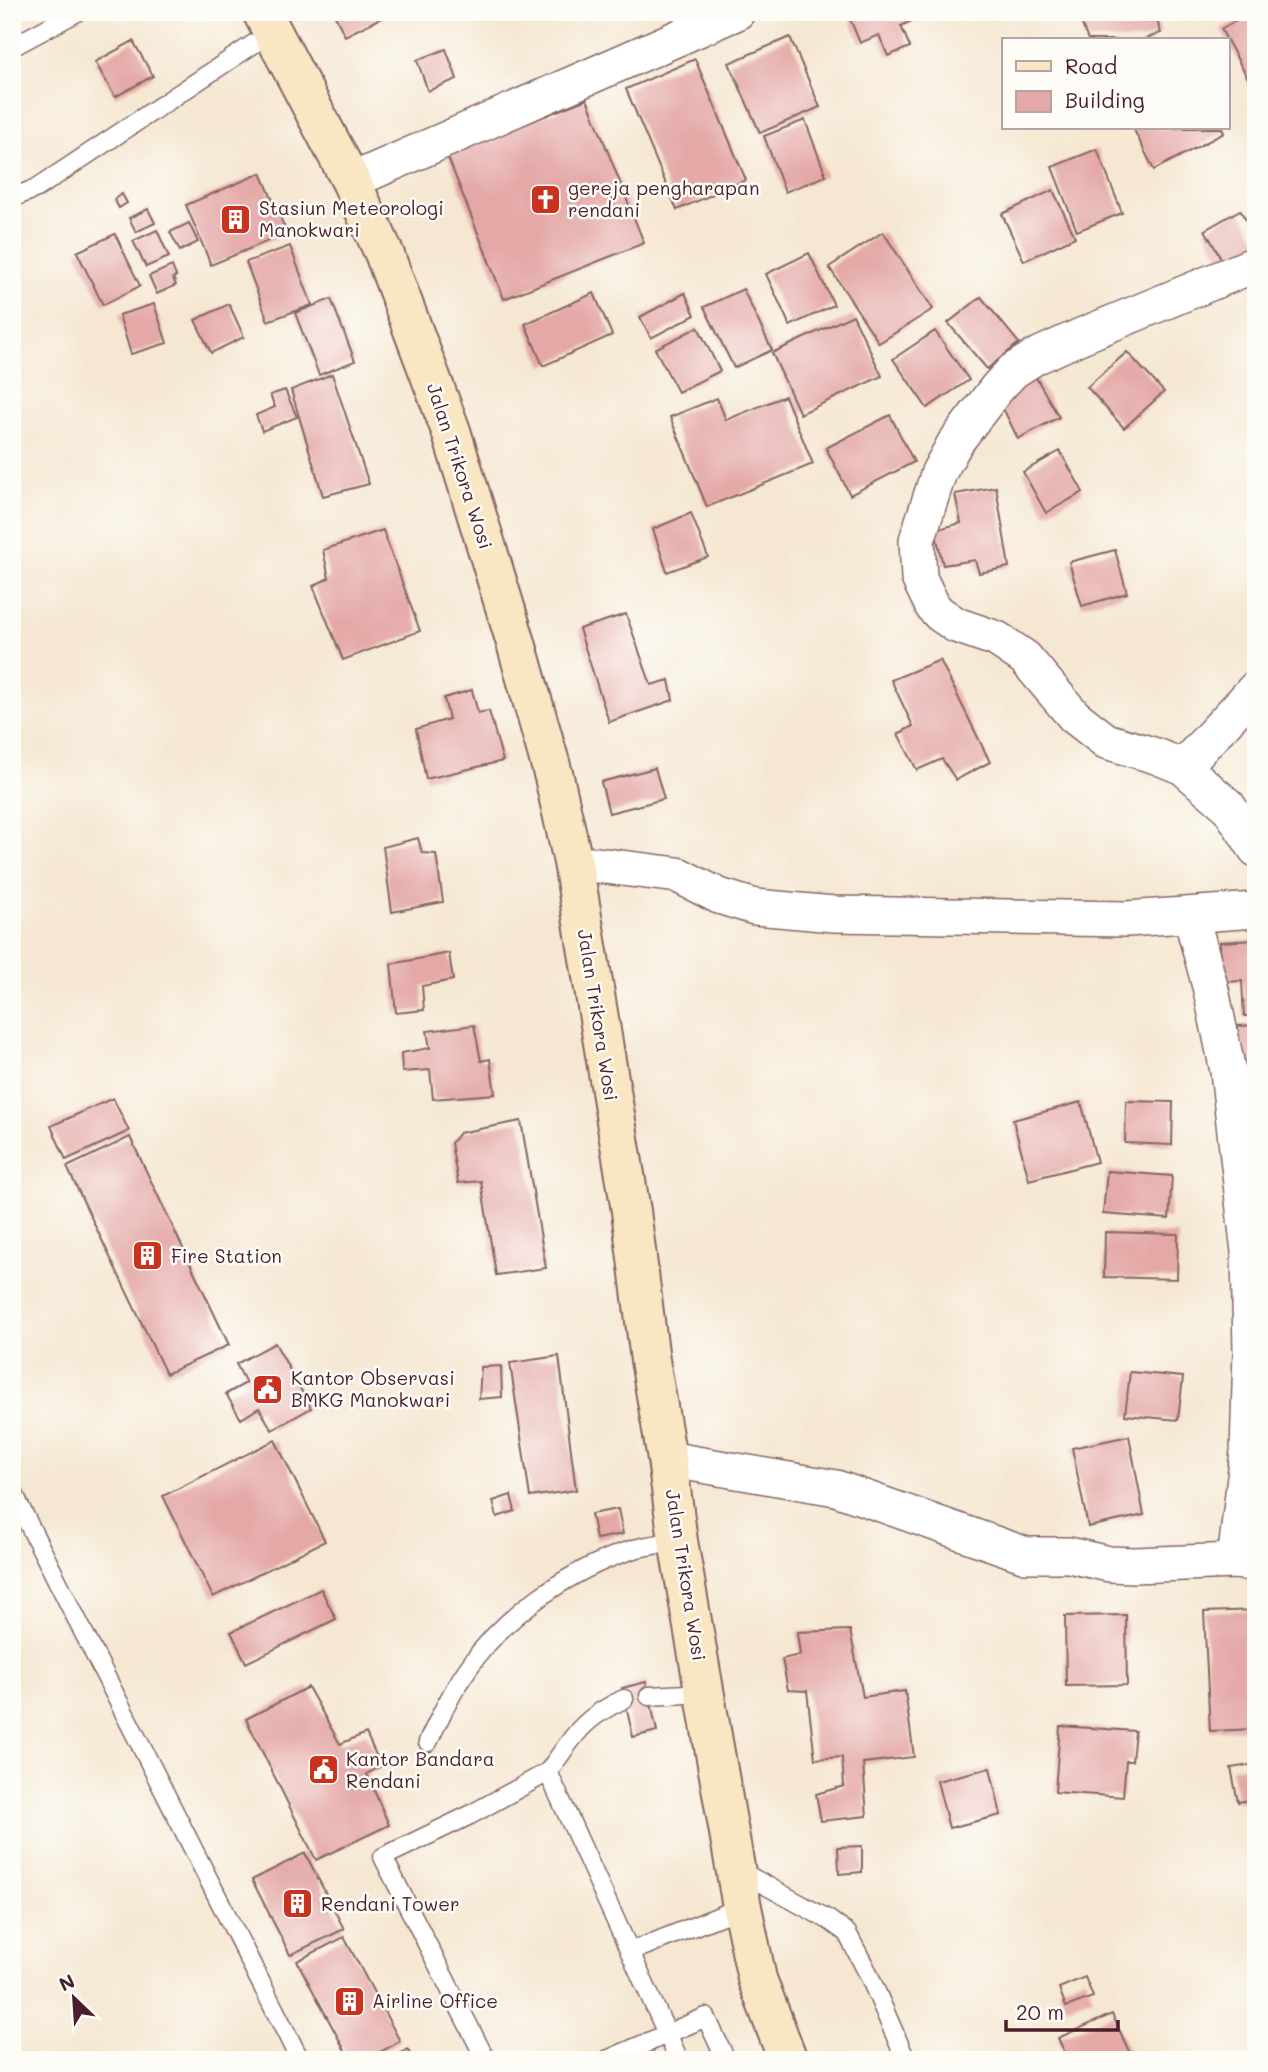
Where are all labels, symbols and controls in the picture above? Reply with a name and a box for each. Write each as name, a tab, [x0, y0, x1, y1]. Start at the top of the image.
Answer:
legend	[1002, 38, 1230, 130]
text: Road	[1065, 52, 1117, 79]
text: Building	[1065, 86, 1145, 113]
place label: gereja pengharapan rendani	[568, 175, 759, 222]
church icon: gereja pengharapan rendani	[528, 182, 562, 216]
place label: Stasiun Meteorologi Manokwari	[259, 195, 444, 242]
building icon: Stasiun Meteorologi Manokwari	[219, 202, 253, 236]
street label: Jalan Trikora Wosi	[422, 380, 499, 552]
street label: Jalan Trikora Wosi	[573, 927, 624, 1102]
building icon: Fire Station	[131, 1239, 165, 1273]
place label: Fire Station	[171, 1243, 282, 1268]
place label: Kantor Observasi BMKG Manokwari	[291, 1365, 455, 1412]
public building icon: Kantor Observasi BMKG Manokwari	[251, 1372, 285, 1406]
street label: Jalan Trikora Wosi	[661, 1487, 712, 1662]
place label: Kantor Bandara Rendani	[346, 1746, 495, 1793]
public building icon: Kantor Bandara Rendani	[306, 1753, 340, 1787]
building icon: Rendani Tower	[281, 1887, 315, 1921]
place label: Rendani Tower	[321, 1891, 460, 1916]
north arrow	[38, 1964, 108, 2034]
text: N	[55, 1968, 78, 1997]
building icon: Airline Office	[332, 1984, 366, 2018]
place label: Airline Office	[372, 1988, 498, 2013]
scale bar	[1006, 1988, 1118, 2032]
text: 20 m	[1016, 1998, 1064, 2025]

